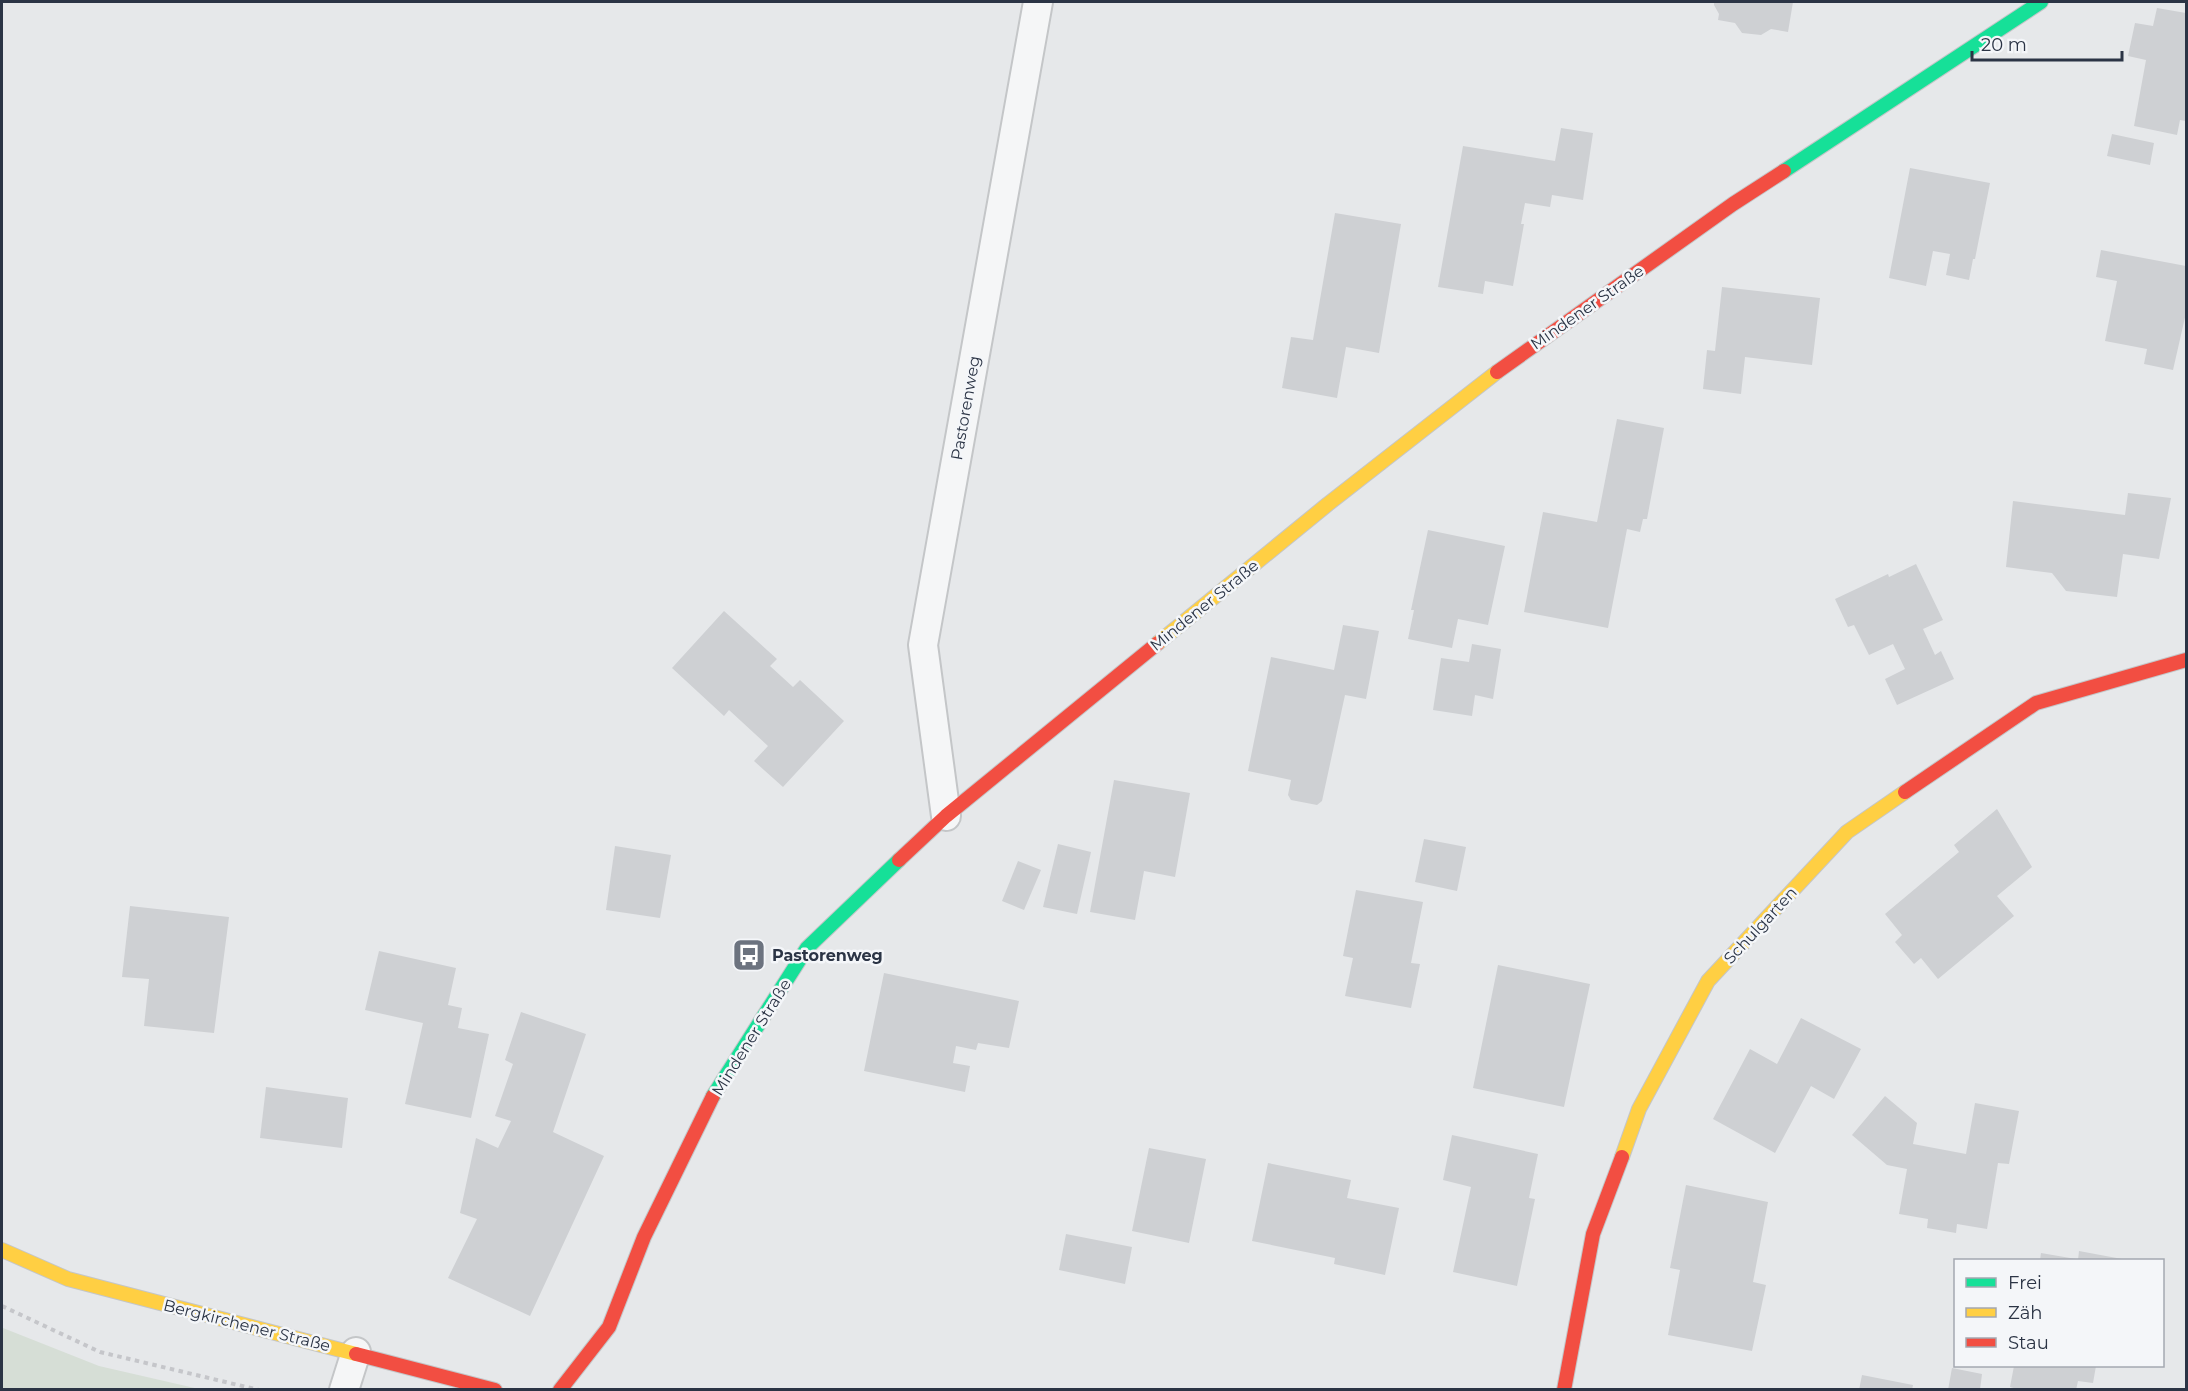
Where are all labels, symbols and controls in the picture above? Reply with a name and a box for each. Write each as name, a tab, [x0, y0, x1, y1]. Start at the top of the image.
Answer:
scale bar	[1972, 24, 2122, 62]
text: 20 m	[1981, 34, 2027, 56]
street label: Mindener Straße	[1527, 261, 1648, 354]
street label: Pastorenweg	[947, 354, 984, 462]
street label: Mindener Straße	[1146, 556, 1262, 655]
street label: Schulgarten	[1720, 883, 1801, 968]
bus stop icon: Pastorenweg	[731, 937, 767, 973]
place label: Pastorenweg	[772, 946, 883, 965]
street label: Mindener Straße	[708, 975, 795, 1099]
legend	[1954, 1259, 2164, 1367]
text: Frei	[2008, 1272, 2042, 1294]
street label: Bergkirchener Straße	[161, 1296, 332, 1355]
text: Zäh	[2008, 1302, 2043, 1324]
text: Stau	[2008, 1332, 2049, 1354]

